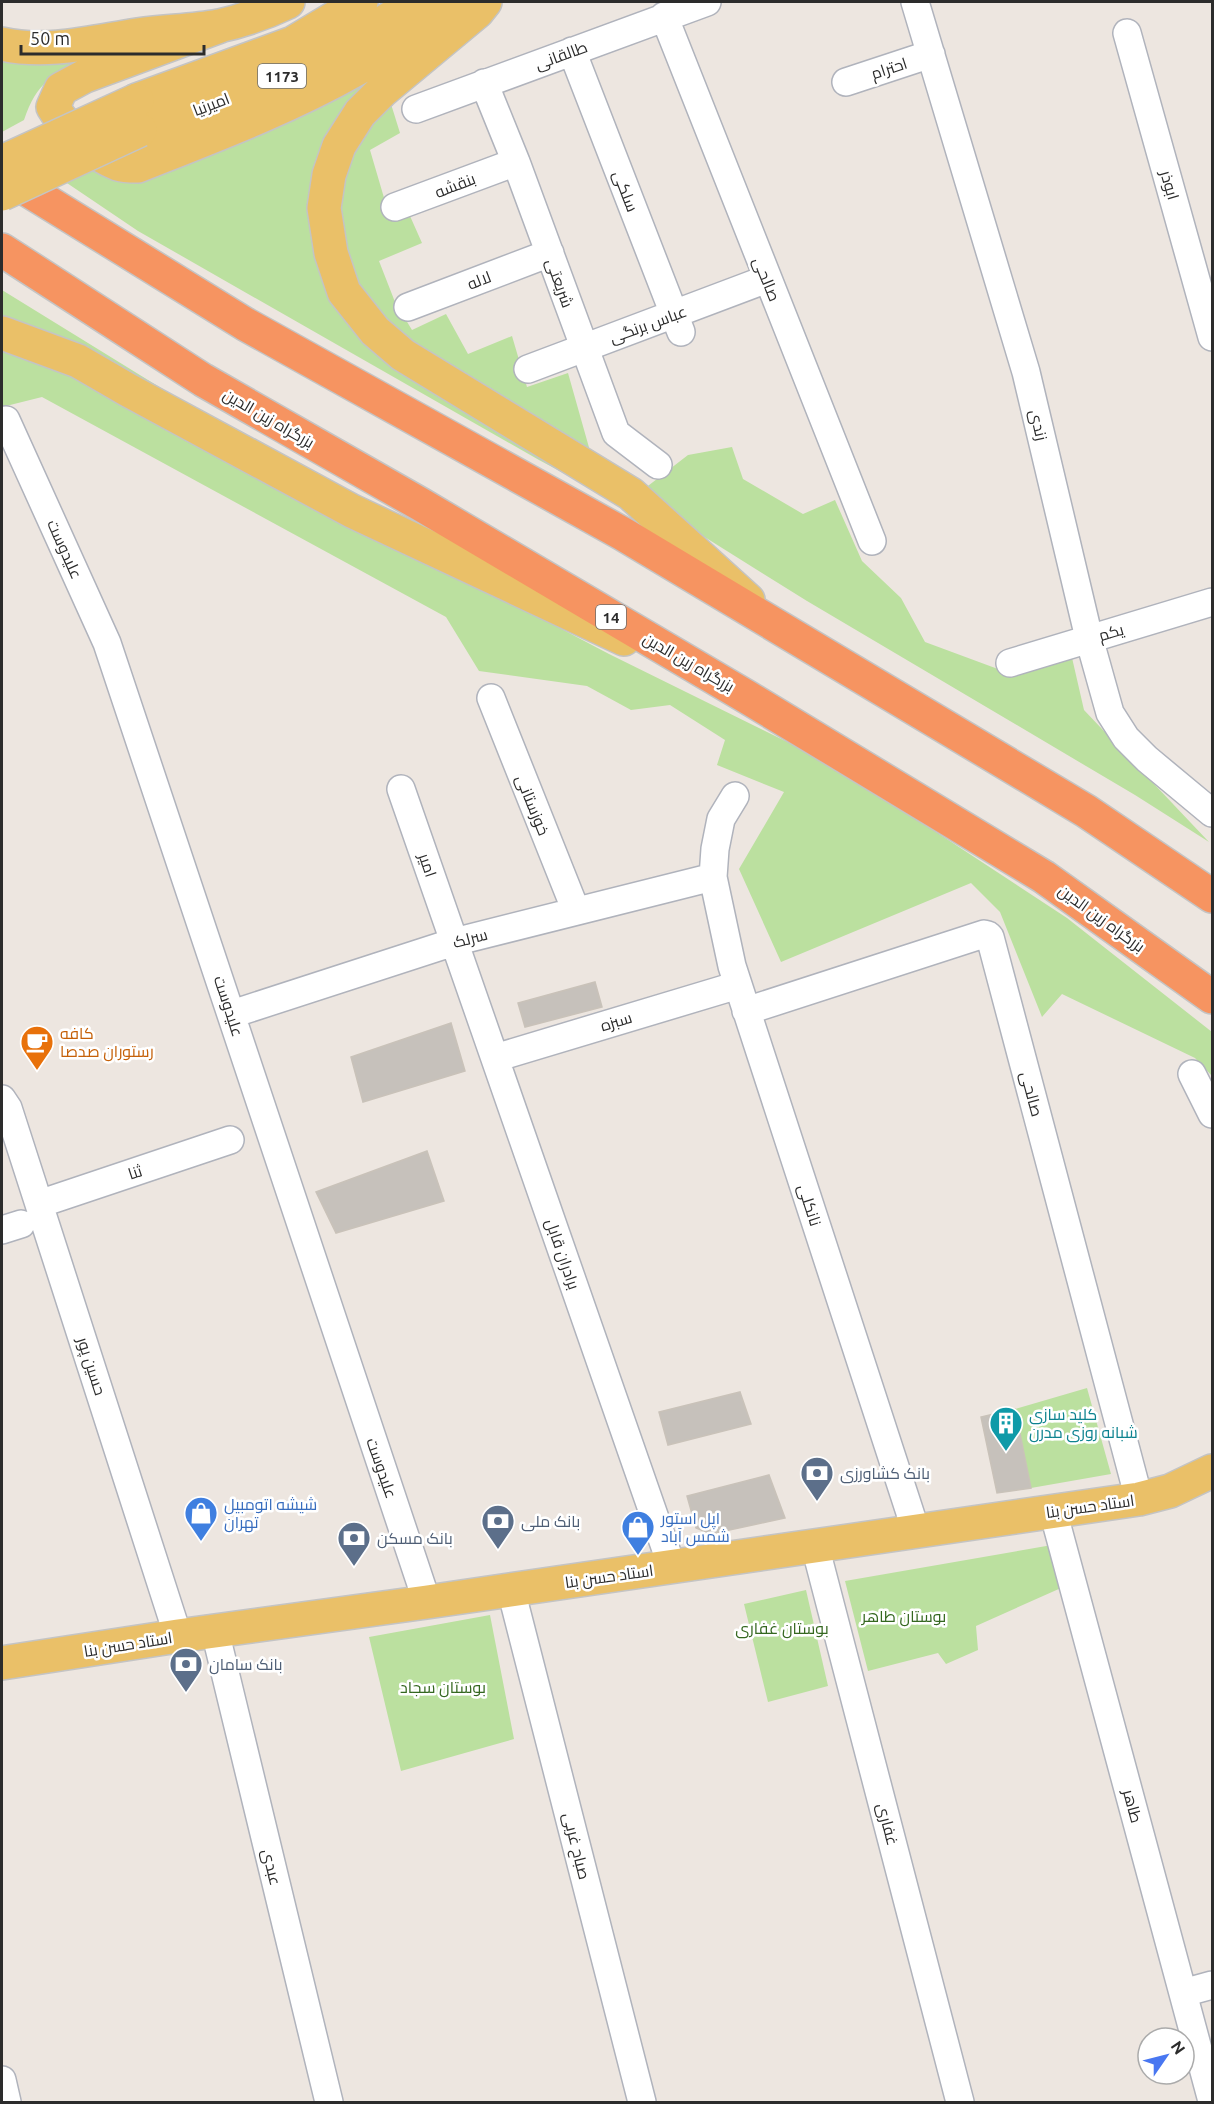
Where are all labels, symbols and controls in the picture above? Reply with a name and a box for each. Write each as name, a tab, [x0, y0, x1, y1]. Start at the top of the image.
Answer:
scale bar	[21, 18, 204, 56]
text: 50 m	[30, 28, 70, 48]
street label: طالقانی	[532, 37, 590, 75]
street label: احترام	[869, 54, 910, 85]
road number: 1173	[258, 64, 306, 88]
street label: امیرنیا	[190, 89, 232, 120]
street label: ابوذر	[1156, 167, 1183, 202]
street label: سلکی	[608, 168, 642, 215]
street label: بنقشه	[432, 169, 478, 202]
street label: صالحی	[748, 254, 784, 304]
street label: شریعتی	[541, 256, 577, 311]
street label: لاله	[465, 267, 493, 293]
street label: عباس برنگی	[607, 302, 690, 348]
street label: بزرگراه زین الدین	[219, 385, 318, 453]
street label: زندی	[1025, 408, 1051, 443]
street label: علیدوست	[43, 517, 86, 582]
road number: 14	[596, 605, 626, 629]
street label: یکم	[1096, 620, 1127, 647]
street label: بزرگراه زین الدین	[639, 629, 738, 697]
street label: خوزستانی	[511, 772, 553, 839]
street label: امیر	[414, 850, 440, 880]
street label: بزرگراه زین الدین	[1054, 881, 1149, 957]
street label: سرلک	[451, 925, 490, 952]
street label: علیدوست	[210, 973, 247, 1039]
street label: سبزه	[598, 1008, 634, 1035]
cafe icon: کافه رستوران صدصا	[19, 1024, 55, 1071]
place label: کافه رستوران صدصا	[60, 1024, 154, 1062]
street label: صالحی	[1015, 1069, 1047, 1119]
street label: ثنا	[126, 1161, 145, 1183]
street label: نانکلی	[793, 1182, 825, 1229]
street label: برادران قابل	[541, 1216, 584, 1292]
street label: حسین پور	[71, 1334, 110, 1398]
building icon: کلید سازی شبانه روزی مدرن	[988, 1405, 1024, 1452]
place label: کلید سازی شبانه روزی مدرن	[1029, 1405, 1138, 1443]
street label: علیدوست	[362, 1435, 401, 1501]
bank icon: بانک کشاورزی	[799, 1455, 835, 1502]
place label: بانک کشاورزی	[840, 1464, 930, 1484]
street label: استاد حسن بنا	[1045, 1491, 1136, 1523]
shop icon: شیشه اتومبیل تهران	[183, 1495, 219, 1542]
place label: شیشه اتومبیل تهران	[224, 1495, 317, 1533]
bank icon: بانک ملی	[480, 1503, 516, 1550]
shop icon: اپل استور شمس آباد	[620, 1509, 656, 1556]
place label: اپل استور شمس آباد	[660, 1509, 730, 1547]
place label: بانک ملی	[521, 1512, 580, 1532]
bank icon: بانک مسکن	[336, 1520, 372, 1567]
place label: بانک مسکن	[377, 1529, 453, 1549]
street label: استاد حسن بنا	[564, 1561, 655, 1593]
park label: بوستان طاهر	[861, 1607, 946, 1627]
park label: بوستان غفاری	[735, 1619, 829, 1639]
street label: استاد حسن بنا	[83, 1628, 174, 1662]
bank icon: بانک سامان	[168, 1646, 204, 1693]
place label: بانک سامان	[209, 1655, 283, 1675]
park label: بوستان سجاد	[400, 1678, 486, 1698]
street label: طاهر	[1119, 1786, 1146, 1825]
street label: غفاری	[872, 1801, 902, 1848]
street label: صباح غربی	[557, 1811, 594, 1882]
street label: عبدی	[257, 1847, 285, 1888]
north arrow	[1136, 2026, 1196, 2086]
text: N	[1167, 2037, 1189, 2057]

